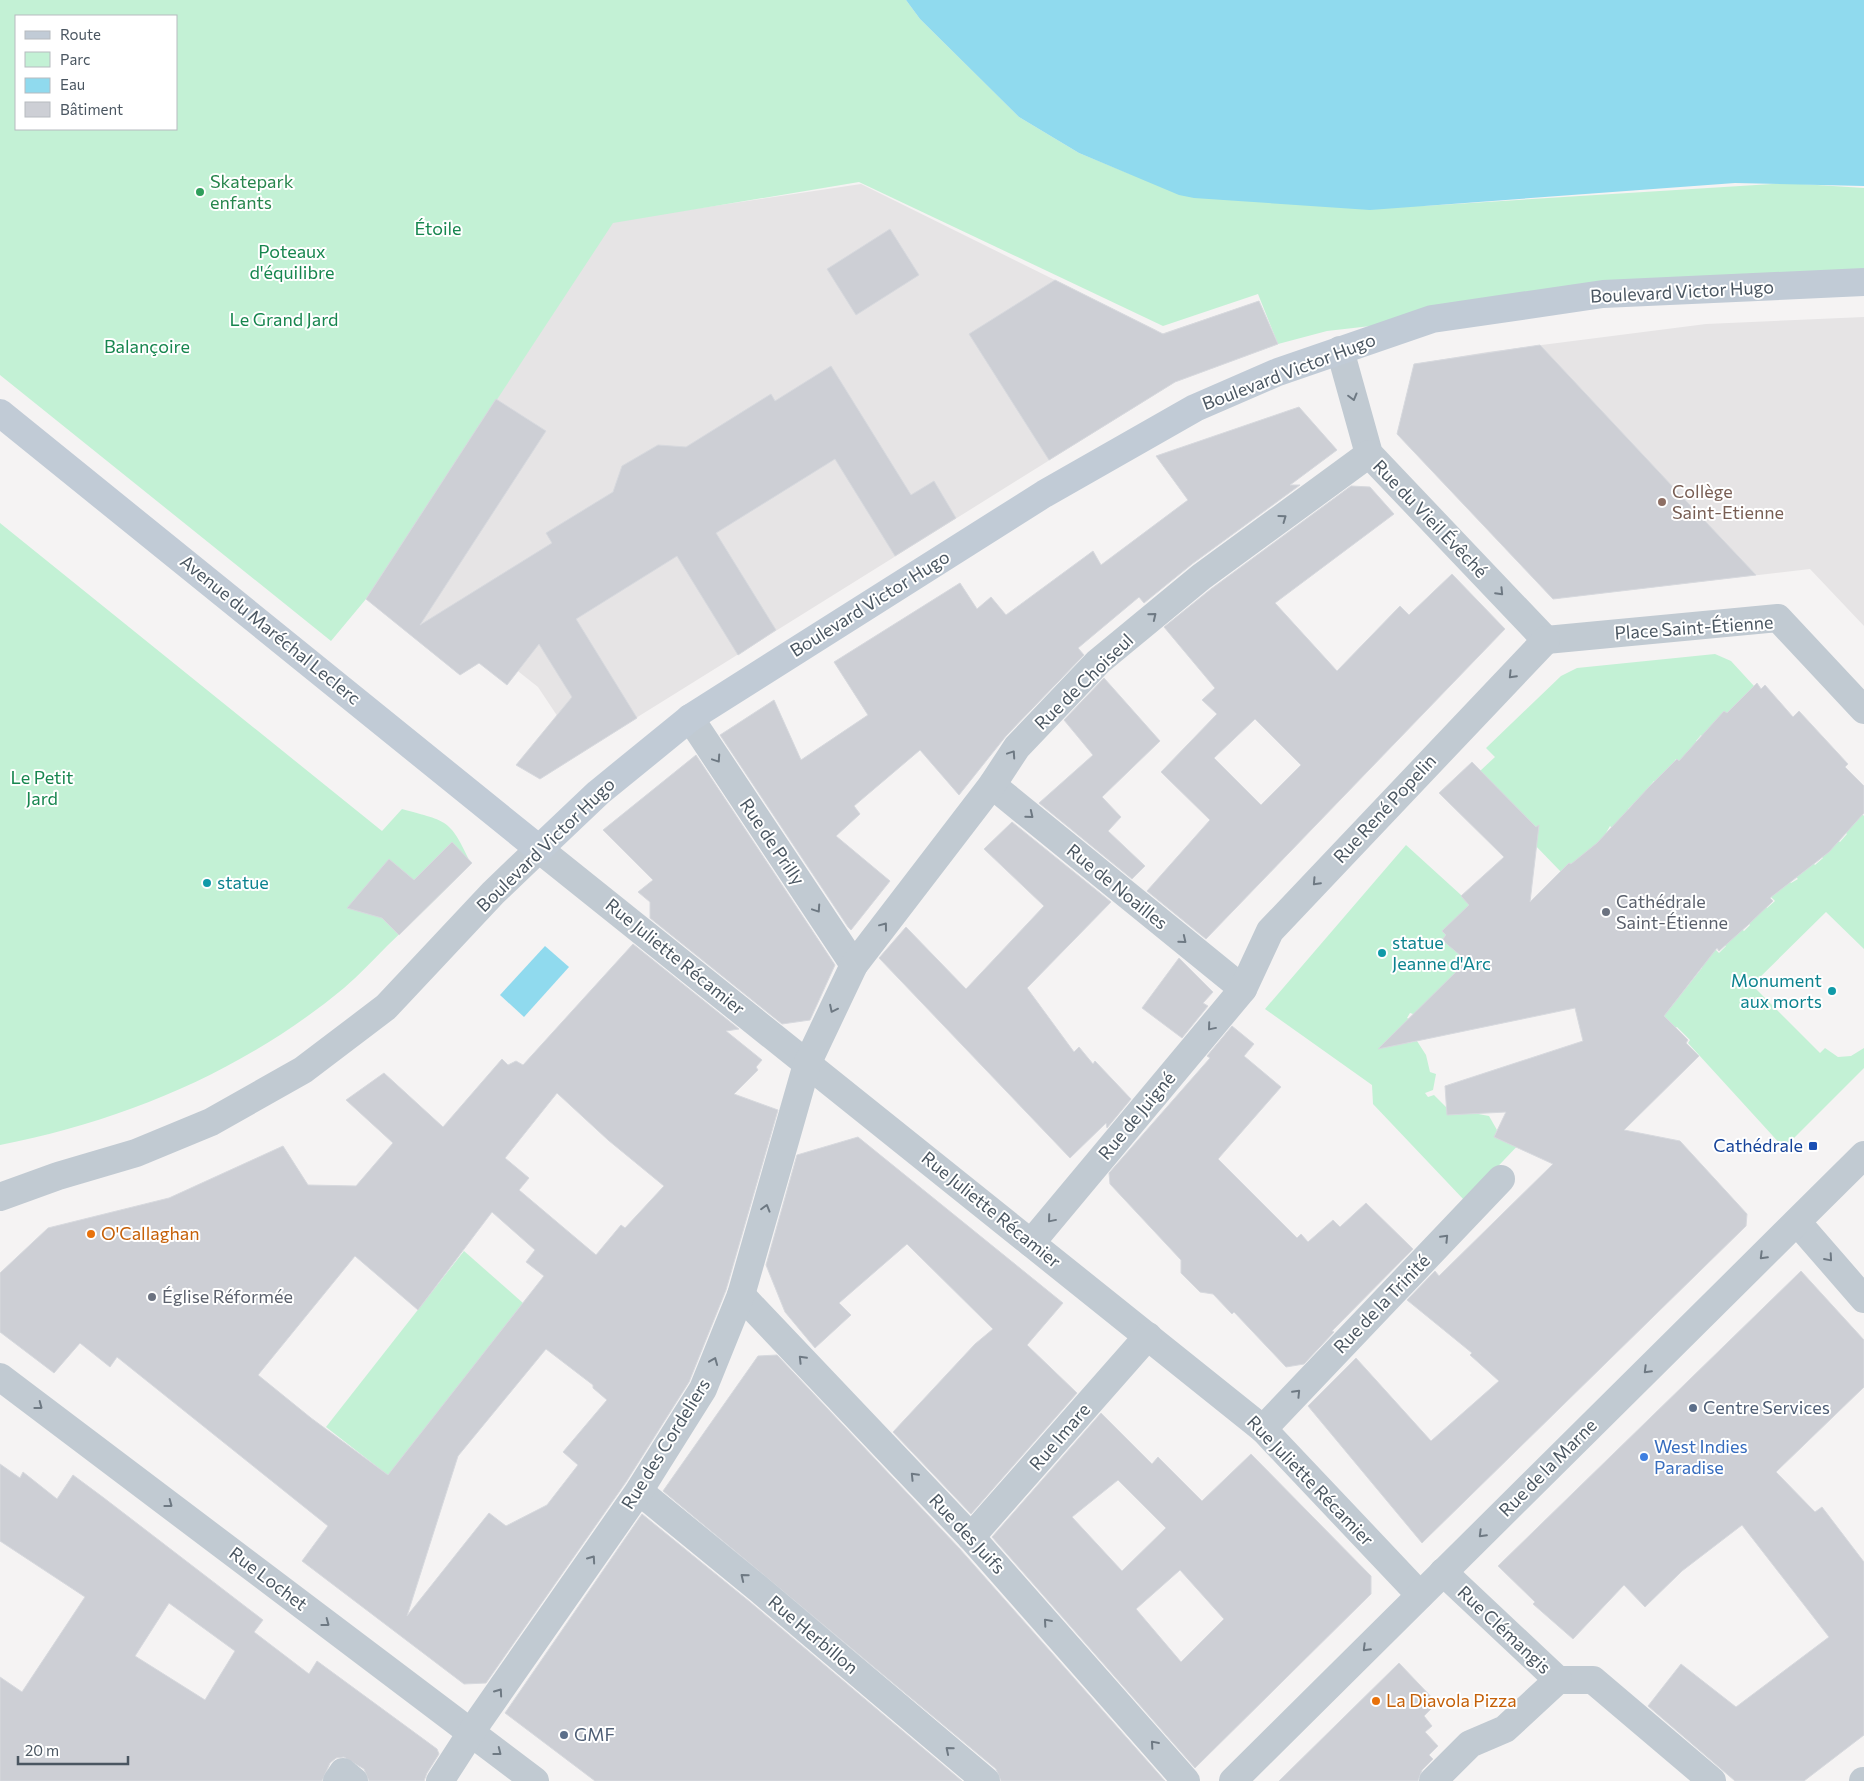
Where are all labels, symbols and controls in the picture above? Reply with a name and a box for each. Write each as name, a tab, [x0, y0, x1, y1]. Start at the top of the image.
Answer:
legend	[15, 15, 178, 130]
text: Route	[60, 25, 101, 43]
text: Parc	[60, 50, 90, 68]
text: Eau	[60, 75, 85, 93]
text: Bâtiment	[60, 100, 123, 118]
place label: Skatepark enfants	[210, 170, 294, 213]
marker: Skatepark enfants	[194, 186, 206, 198]
park label: Étoile	[414, 217, 462, 239]
park label: Poteaux d'équilibre	[250, 240, 334, 283]
street label: Boulevard Victor Hugo	[1590, 275, 1774, 307]
park label: Le Grand Jard	[230, 308, 338, 330]
street label: Boulevard Victor Hugo	[1199, 328, 1378, 414]
park label: Balançoire	[104, 335, 190, 357]
one-way arrow	[1347, 392, 1358, 401]
street label: Rue du Vieil Évêché	[1369, 455, 1493, 582]
place label: Collège Saint-Etienne	[1672, 480, 1784, 523]
marker: Collège Saint-Etienne	[1656, 496, 1668, 508]
one-way arrow	[1277, 515, 1286, 524]
street label: Boulevard Victor Hugo	[786, 545, 953, 661]
street label: Avenue du Maréchal Leclerc	[176, 550, 365, 709]
one-way arrow	[1494, 586, 1503, 595]
street label: Place Saint-Étienne	[1614, 610, 1774, 644]
one-way arrow	[1148, 613, 1157, 622]
street label: Rue de Choiseul	[1029, 629, 1137, 734]
one-way arrow	[1509, 669, 1518, 678]
street label: Rue René Popelin	[1328, 749, 1440, 867]
one-way arrow	[1006, 750, 1016, 759]
one-way arrow	[711, 753, 721, 762]
park label: Le Petit Jard	[11, 766, 73, 809]
street label: Boulevard Victor Hugo	[472, 773, 619, 916]
street label: Rue de Prilly	[736, 794, 810, 889]
one-way arrow	[1024, 810, 1033, 819]
street label: Rue de Noailles	[1063, 839, 1173, 934]
place label: statue	[217, 871, 269, 893]
one-way arrow	[1313, 876, 1322, 885]
marker: statue	[201, 877, 213, 889]
place label: Cathédrale Saint-Étienne	[1616, 890, 1728, 933]
street label: Rue Juliette Récamier	[602, 893, 750, 1019]
one-way arrow	[811, 903, 820, 912]
marker: Cathédrale Saint-Étienne	[1600, 906, 1612, 918]
one-way arrow	[878, 922, 887, 932]
place label: statue Jeanne d'Arc	[1392, 931, 1491, 974]
one-way arrow	[1177, 935, 1186, 944]
marker: statue Jeanne d'Arc	[1376, 947, 1388, 959]
place label: Monument aux morts	[1731, 969, 1822, 1012]
marker: Monument aux morts	[1826, 985, 1838, 997]
one-way arrow	[829, 1004, 840, 1013]
one-way arrow	[1209, 1021, 1217, 1030]
street label: Rue de Juigné	[1093, 1067, 1179, 1164]
place label: Cathédrale	[1713, 1134, 1803, 1156]
marker: Cathédrale	[1807, 1140, 1819, 1152]
street label: Rue Juliette Récamier	[918, 1146, 1066, 1272]
one-way arrow	[760, 1204, 770, 1212]
one-way arrow	[1048, 1213, 1057, 1222]
place label: O'Callaghan	[101, 1222, 199, 1244]
marker: O'Callaghan	[85, 1228, 97, 1240]
one-way arrow	[1439, 1234, 1448, 1243]
street label: Rue de la Trinité	[1328, 1249, 1434, 1357]
one-way arrow	[1759, 1250, 1768, 1259]
one-way arrow	[1823, 1253, 1832, 1262]
place label: Église Réformée	[162, 1285, 293, 1307]
marker: Église Réformée	[146, 1291, 158, 1303]
one-way arrow	[799, 1355, 808, 1364]
one-way arrow	[708, 1358, 718, 1366]
one-way arrow	[1644, 1364, 1653, 1373]
street label: Rue des Cordeliers	[616, 1374, 714, 1513]
one-way arrow	[1291, 1390, 1300, 1399]
place label: Centre Services	[1703, 1396, 1830, 1418]
street label: Rue Imare	[1024, 1398, 1094, 1474]
one-way arrow	[33, 1400, 43, 1409]
marker: Centre Services	[1687, 1402, 1699, 1414]
street label: Rue Juliette Récamier	[1243, 1411, 1379, 1550]
street label: Rue de la Marne	[1494, 1414, 1601, 1521]
place label: West Indies Paradise	[1654, 1435, 1748, 1478]
marker: West Indies Paradise	[1638, 1451, 1650, 1463]
one-way arrow	[911, 1473, 920, 1482]
street label: Rue des Juifs	[925, 1489, 1010, 1578]
one-way arrow	[163, 1498, 173, 1507]
one-way arrow	[1479, 1528, 1488, 1537]
street label: Rue Lochet	[225, 1542, 312, 1615]
one-way arrow	[586, 1555, 595, 1564]
one-way arrow	[741, 1575, 750, 1583]
street label: Rue Clémangis	[1454, 1581, 1556, 1678]
street label: Rue Herbillon	[764, 1590, 863, 1678]
one-way arrow	[320, 1617, 330, 1626]
one-way arrow	[1043, 1619, 1052, 1628]
one-way arrow	[1363, 1642, 1372, 1651]
one-way arrow	[493, 1688, 502, 1698]
place label: La Diavola Pizza	[1386, 1689, 1517, 1711]
marker: La Diavola Pizza	[1370, 1695, 1382, 1707]
place label: GMF	[574, 1723, 615, 1745]
marker: GMF	[558, 1729, 570, 1741]
scale bar	[18, 1734, 128, 1766]
text: 20 m	[25, 1741, 59, 1759]
one-way arrow	[1151, 1741, 1160, 1750]
one-way arrow	[945, 1746, 954, 1755]
one-way arrow	[492, 1747, 501, 1755]

